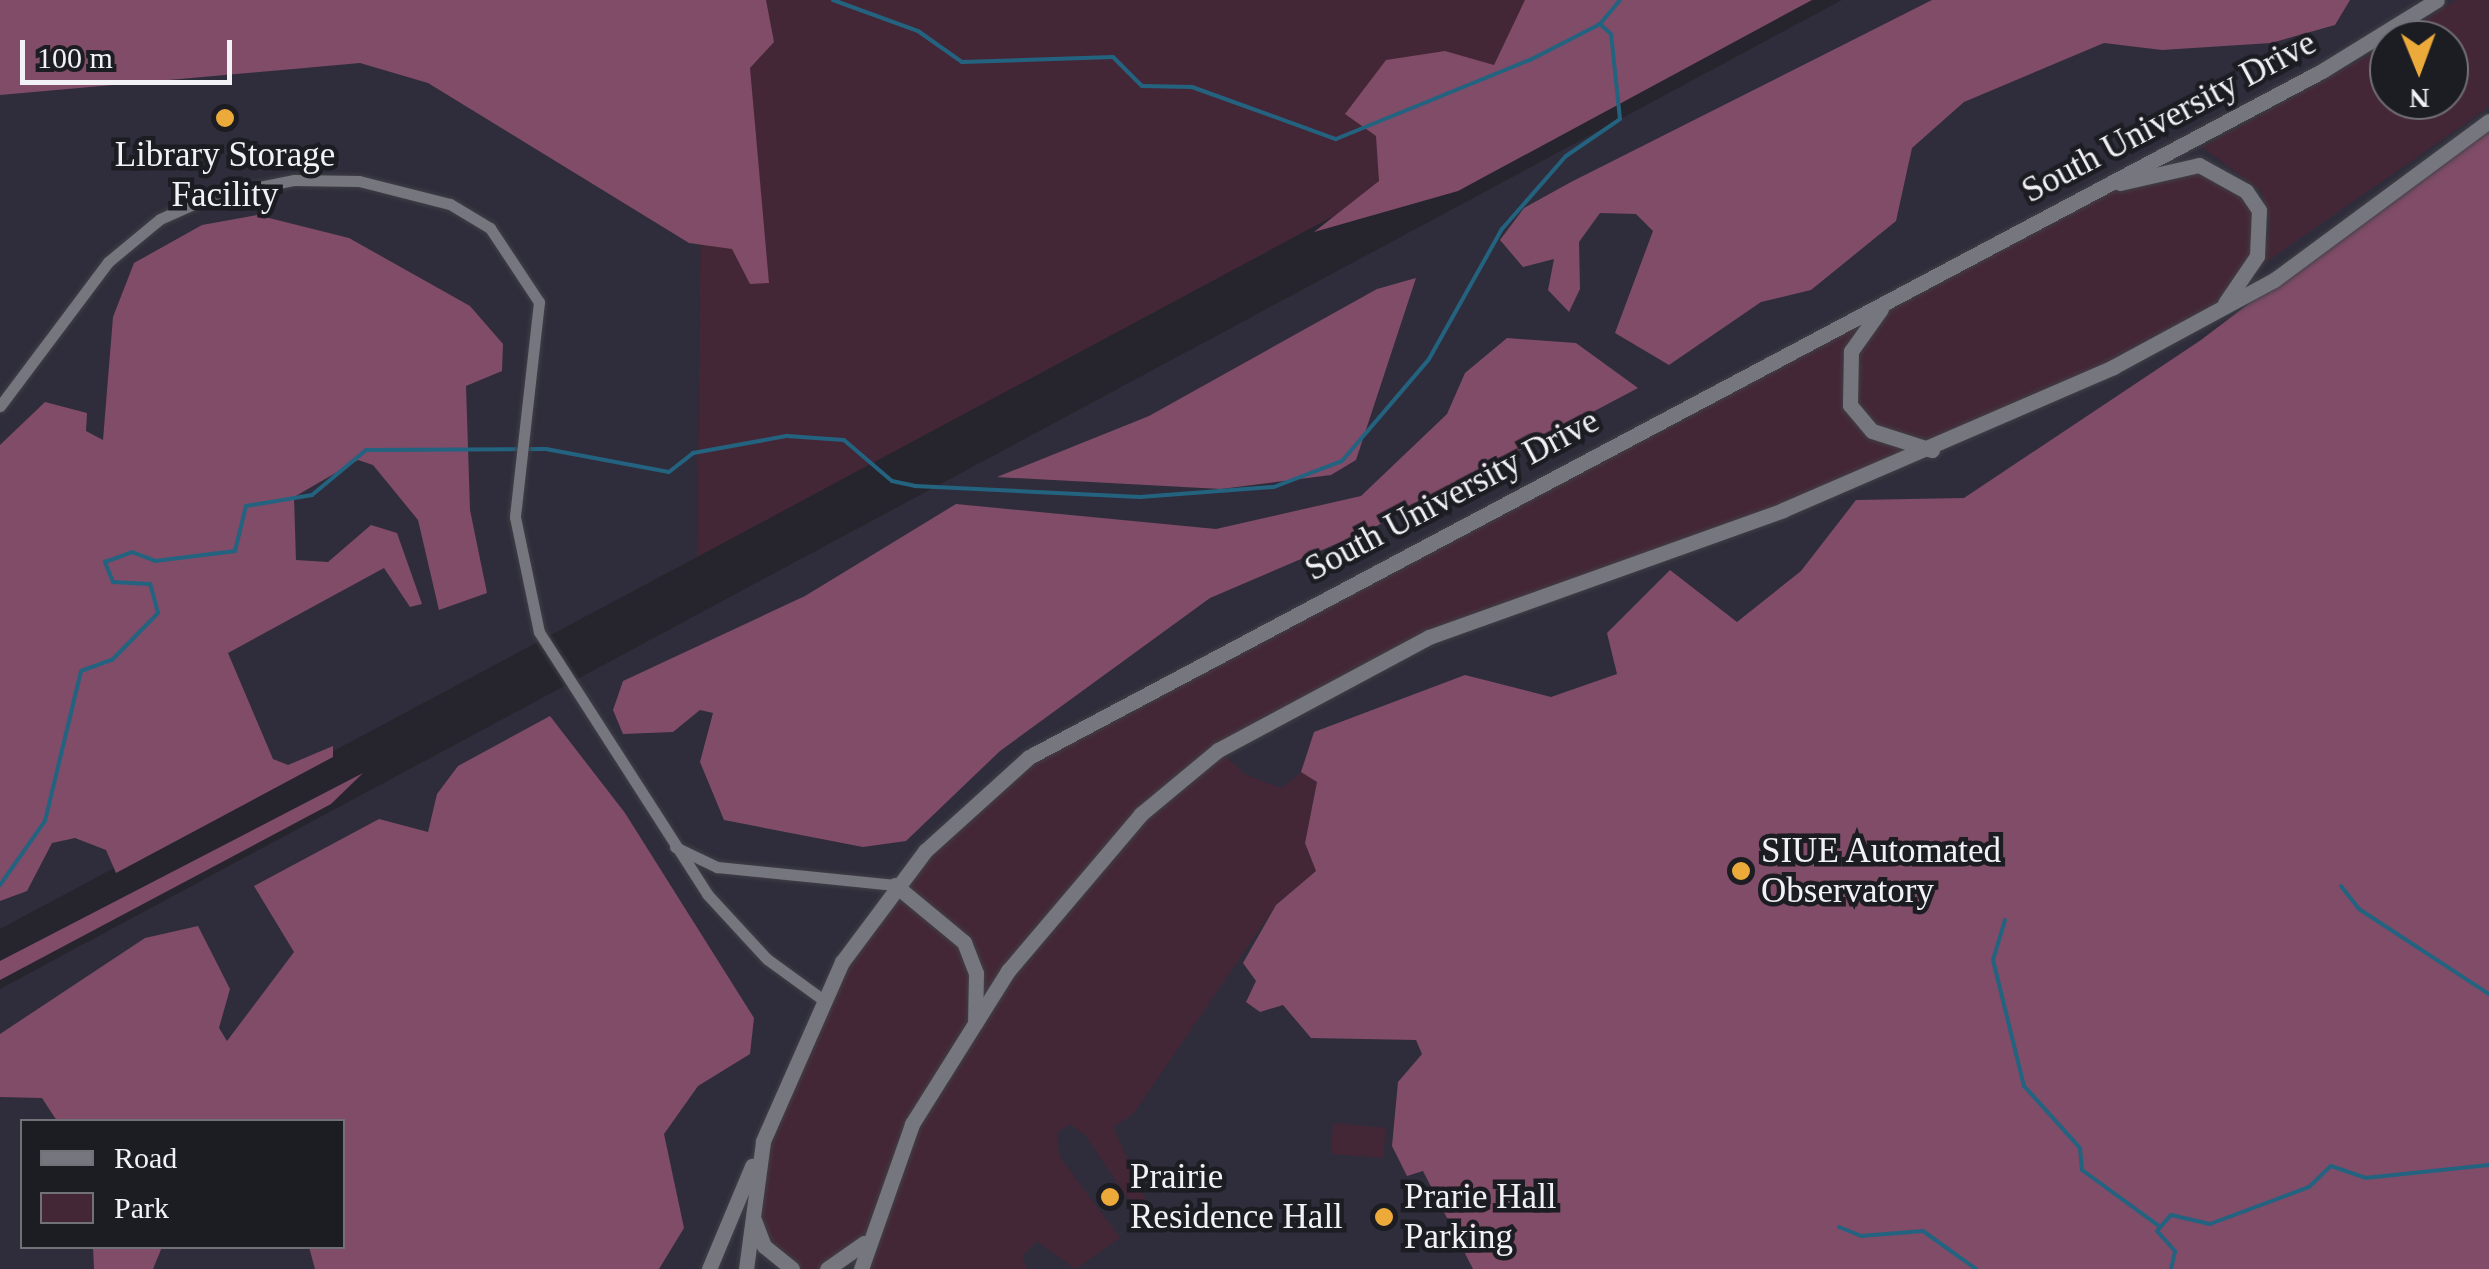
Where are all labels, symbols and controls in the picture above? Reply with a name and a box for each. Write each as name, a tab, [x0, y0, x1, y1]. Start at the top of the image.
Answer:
scale bar	[25, 20, 238, 82]
north arrow	[2369, 20, 2469, 120]
street label: South University Drive	[2015, 22, 2323, 212]
text: 100 m	[37, 41, 113, 74]
text: N	[2409, 83, 2430, 114]
marker: Library Storage Facility	[214, 107, 236, 129]
place label: Library Storage Facility	[115, 134, 335, 216]
street label: South University Drive	[1298, 400, 1606, 590]
place label: SIUE Automated Observatory	[1761, 830, 2003, 912]
marker: SIUE Automated Observatory	[1730, 860, 1752, 882]
legend	[20, 1119, 345, 1249]
text: Road	[114, 1141, 177, 1174]
place label: Prairie Residence Hall	[1130, 1156, 1343, 1238]
place label: Prarie Hall Parking	[1404, 1176, 1557, 1258]
marker: Prairie Residence Hall	[1099, 1186, 1121, 1208]
text: Park	[114, 1191, 169, 1224]
marker: Prarie Hall Parking	[1373, 1206, 1395, 1228]

